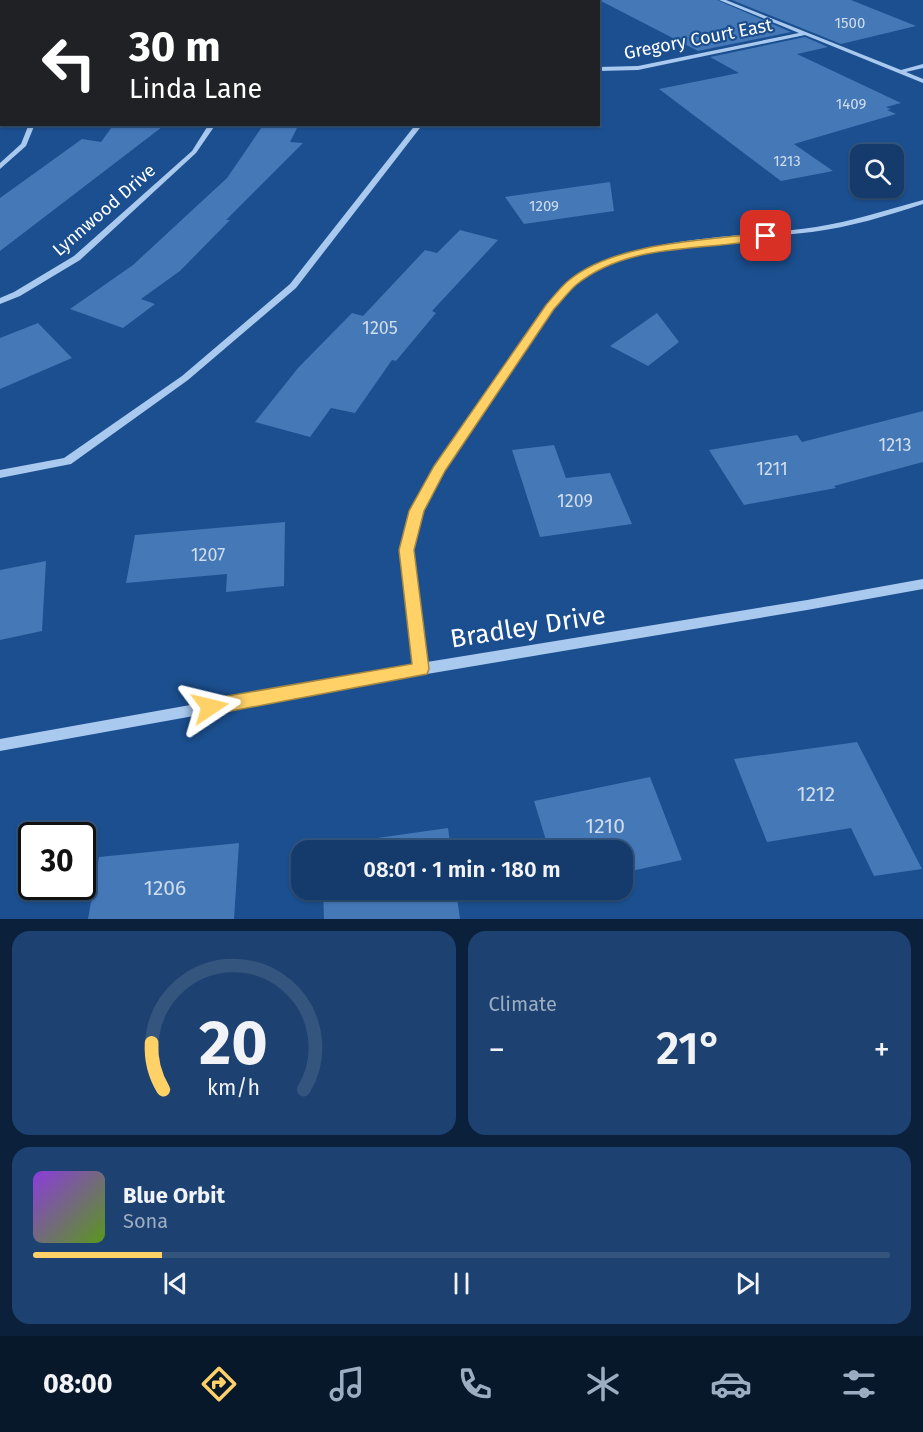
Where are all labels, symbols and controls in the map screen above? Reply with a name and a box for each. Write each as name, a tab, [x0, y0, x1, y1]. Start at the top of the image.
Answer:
street label: Gregory Court East	[622, 14, 774, 64]
house number: 1500	[835, 14, 865, 32]
text: 30 m	[129, 22, 221, 72]
icon: left	[30, 24, 108, 102]
text: Linda Lane	[129, 73, 262, 105]
house number: 1409	[836, 95, 866, 113]
map controls	[850, 144, 904, 198]
button: search	[850, 144, 904, 198]
house number: 1213	[773, 152, 801, 170]
street label: Lynnwood Drive	[48, 159, 160, 261]
house number: 1209	[529, 197, 559, 215]
pin	[740, 210, 791, 261]
icon: arrive	[749, 219, 782, 252]
house number: 1205	[362, 317, 398, 339]
house number: 1213	[878, 434, 912, 456]
house number: 1211	[756, 458, 788, 480]
house number: 1209	[557, 490, 593, 512]
house number: 1207	[191, 544, 225, 566]
street label: Bradley Drive	[448, 599, 608, 655]
position arrow	[178, 675, 242, 739]
house number: 1212	[797, 781, 835, 807]
house number: 1210	[585, 813, 625, 839]
speed limit sign: 30	[18, 822, 96, 900]
text: 08:01 · 1 min · 180 m	[363, 856, 561, 883]
house number: 1206	[144, 875, 186, 901]
text: Climate	[489, 992, 557, 1016]
text: 20	[199, 1006, 268, 1081]
text: 21°	[656, 1022, 722, 1076]
text: −	[489, 1030, 505, 1070]
text: +	[874, 1030, 890, 1070]
text: km/h	[207, 1075, 260, 1101]
text: Blue Orbit	[123, 1182, 225, 1209]
text: Sona	[123, 1209, 168, 1233]
icon: previous	[159, 1267, 192, 1300]
icon: pause	[445, 1267, 478, 1300]
icon: next	[731, 1267, 764, 1300]
icon: directions	[198, 1363, 240, 1405]
icon: music	[326, 1363, 368, 1405]
icon: phone	[454, 1363, 496, 1405]
icon: climate	[582, 1363, 624, 1405]
icon: car	[710, 1363, 752, 1405]
icon: filters	[838, 1363, 880, 1405]
text: 08:00	[43, 1368, 113, 1400]

